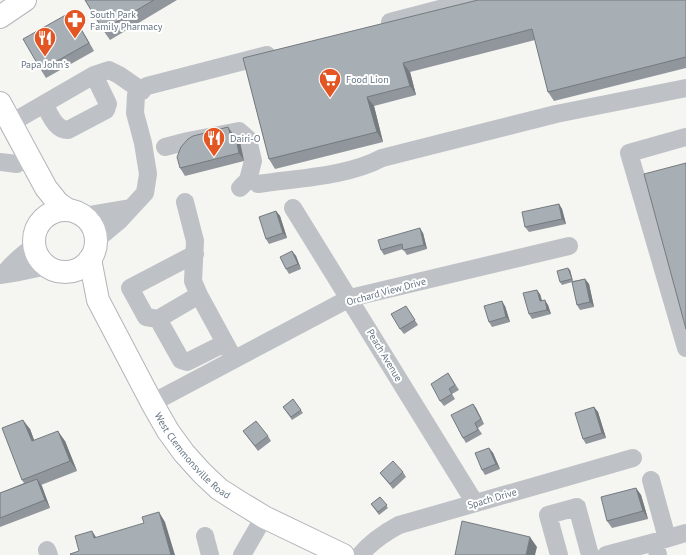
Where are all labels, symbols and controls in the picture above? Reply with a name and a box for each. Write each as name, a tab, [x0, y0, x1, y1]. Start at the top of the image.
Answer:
pharmacy icon: South Park Family Pharmacy	[62, 7, 88, 40]
place label: South Park Family Pharmacy	[90, 8, 163, 33]
restaurant icon: Papa John's	[32, 25, 58, 58]
place label: Papa John's	[21, 58, 69, 71]
supermarket icon: Food Lion	[317, 66, 343, 99]
place label: Food Lion	[346, 73, 389, 86]
restaurant icon: Dairi-O	[201, 125, 227, 158]
place label: Dairi-O	[230, 132, 261, 145]
street label: Orchard View Drive	[345, 275, 427, 308]
street label: Peach Avenue	[364, 327, 405, 384]
street label: West Clemmonsville Road	[152, 410, 233, 502]
street label: Spach Drive	[466, 485, 518, 512]

